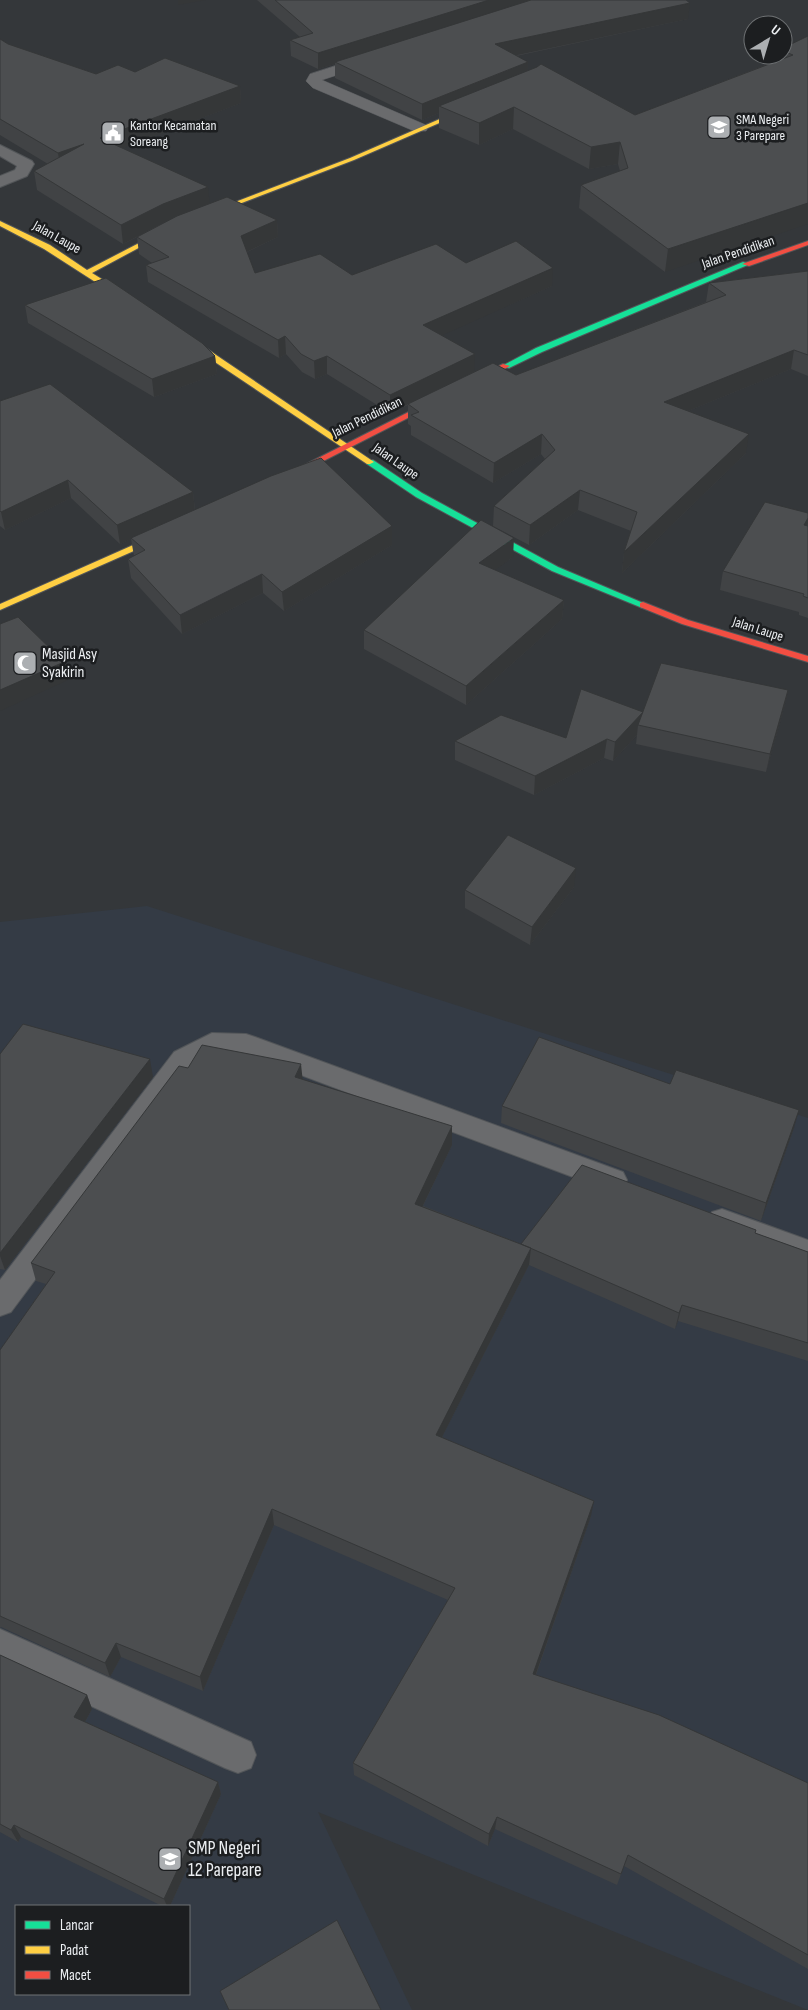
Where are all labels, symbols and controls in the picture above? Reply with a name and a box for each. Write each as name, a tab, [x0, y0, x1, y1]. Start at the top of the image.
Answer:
north arrow	[743, 15, 793, 65]
text: U	[768, 21, 784, 39]
place label: SMA Negeri 3 Parepare	[736, 111, 789, 144]
school or university icon: SMA Negeri 3 Parepare	[706, 114, 732, 140]
place label: Kantor Kecamatan Soreang	[130, 117, 216, 150]
public building icon: Kantor Kecamatan Soreang	[100, 120, 126, 146]
street label: Jalan Laupe	[29, 216, 84, 257]
street label: Jalan Pendidikan	[699, 232, 777, 273]
street label: Jalan Pendidikan	[328, 393, 405, 442]
street label: Jalan Laupe	[369, 438, 422, 483]
street label: Jalan Laupe	[730, 613, 786, 645]
place label: Masjid Asy Syakirin	[42, 645, 97, 682]
mosque icon: Masjid Asy Syakirin	[12, 650, 38, 676]
place label: SMP Negeri 12 Parepare	[188, 1837, 262, 1882]
school or university icon: SMP Negeri 12 Parepare	[157, 1846, 183, 1872]
legend	[15, 1905, 190, 1995]
text: Lancar	[60, 1916, 94, 1935]
text: Padat	[60, 1941, 89, 1960]
text: Macet	[60, 1966, 92, 1985]

